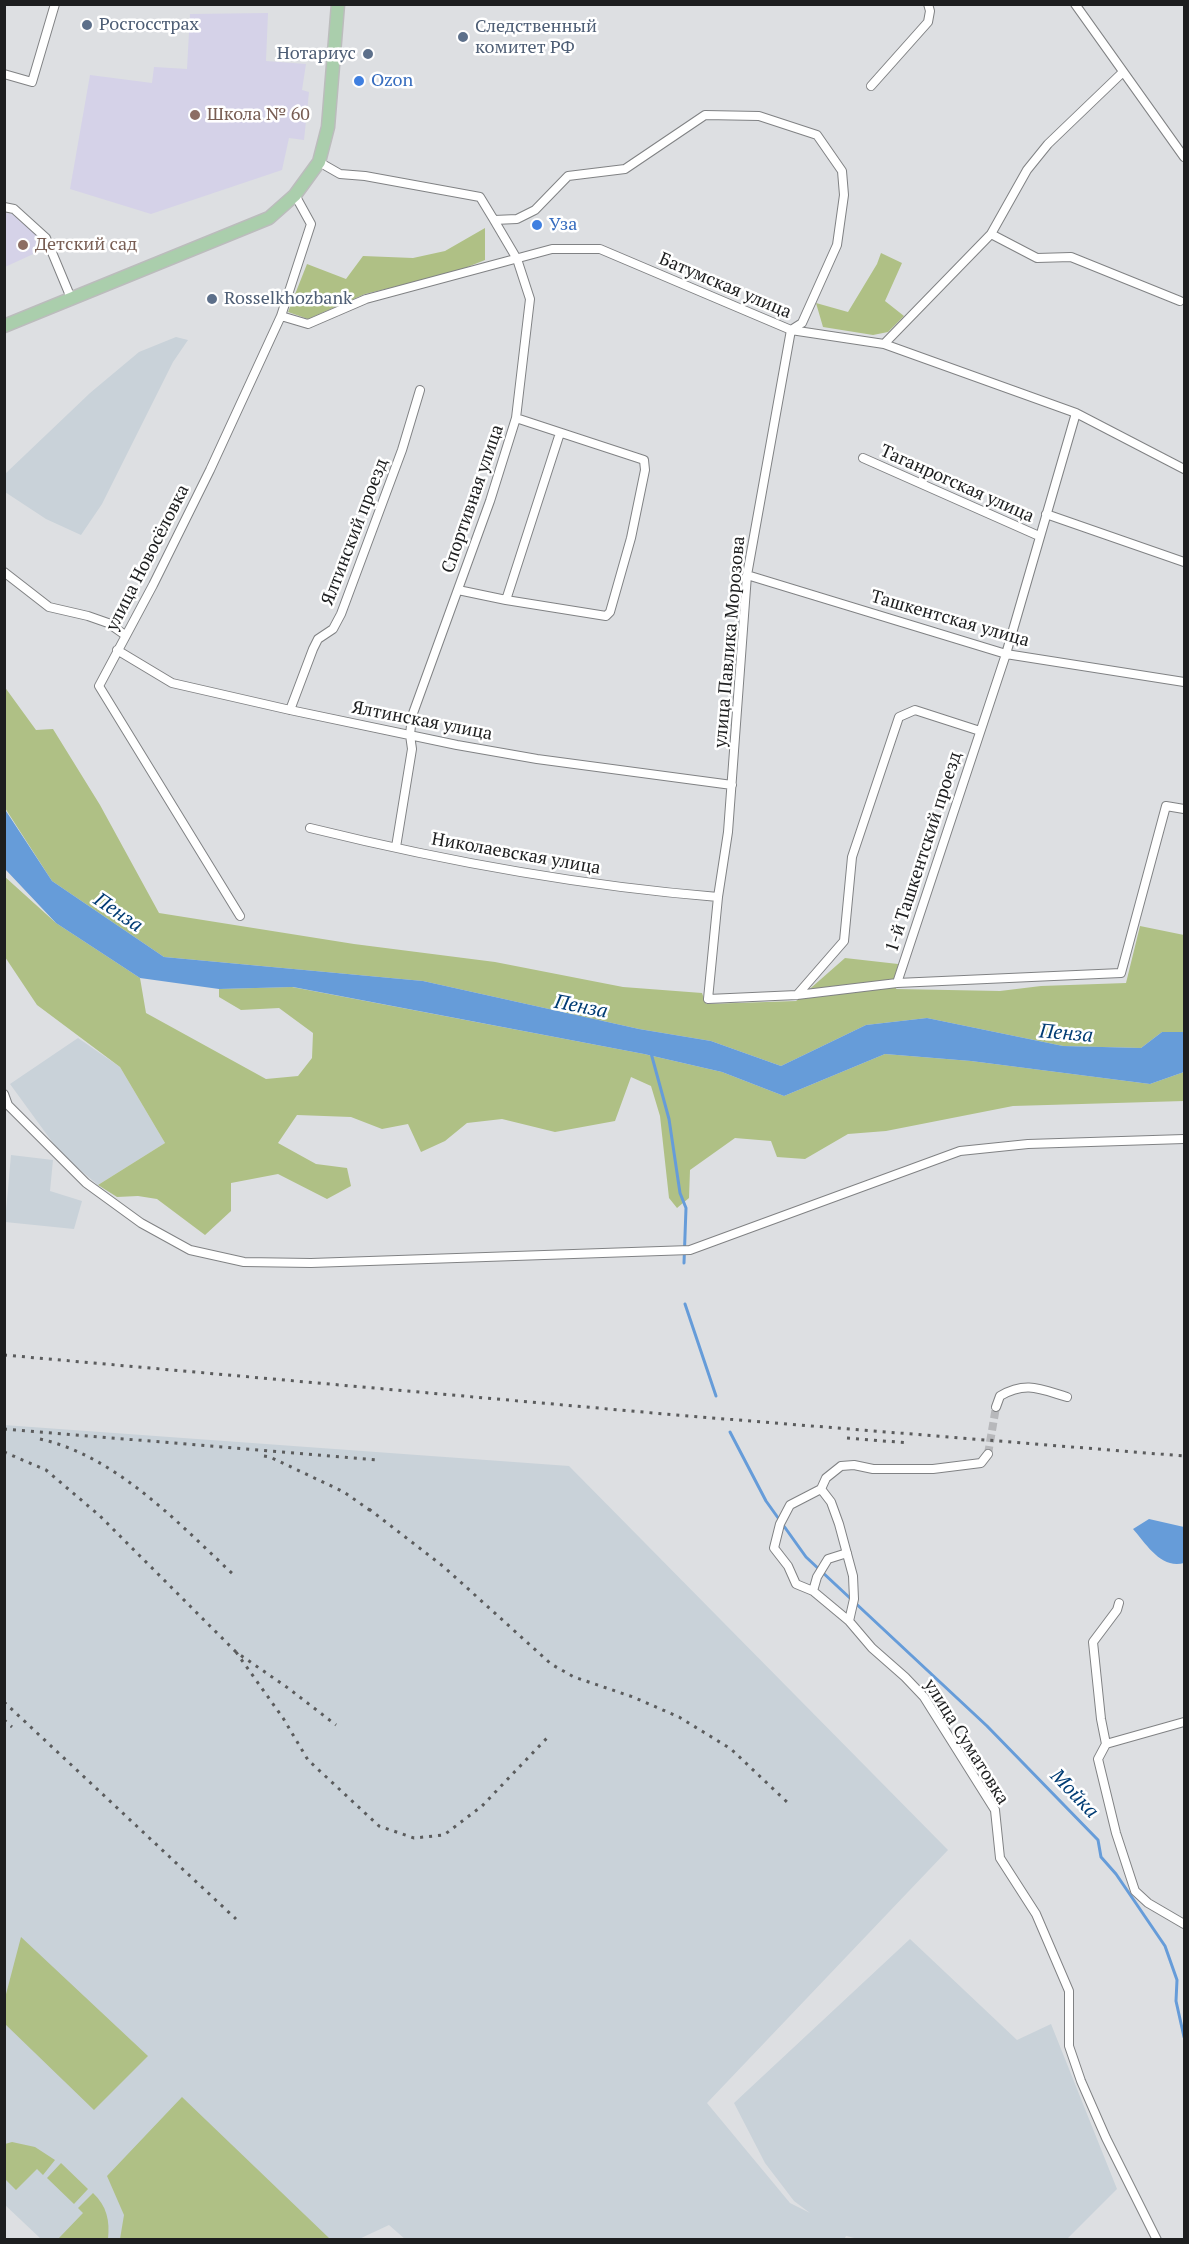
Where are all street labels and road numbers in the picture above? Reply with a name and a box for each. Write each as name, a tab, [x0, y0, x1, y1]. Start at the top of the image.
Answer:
street label: Батумская улица	[655, 248, 795, 324]
street label: Спортивная улица	[437, 422, 509, 576]
street label: Таганрогская улица	[877, 440, 1037, 528]
street label: Ялтинский проезд	[317, 455, 393, 609]
street label: улица Новосёловка	[102, 481, 194, 635]
street label: улица Павлика Морозова	[710, 535, 750, 749]
street label: Ташкентская улица	[868, 586, 1032, 652]
street label: Ялтинская улица	[350, 697, 494, 745]
street label: 1-й Ташкентский проезд	[881, 749, 967, 955]
street label: Николаевская улица	[430, 828, 602, 880]
street label: улица Суматовка	[919, 1675, 1013, 1809]

